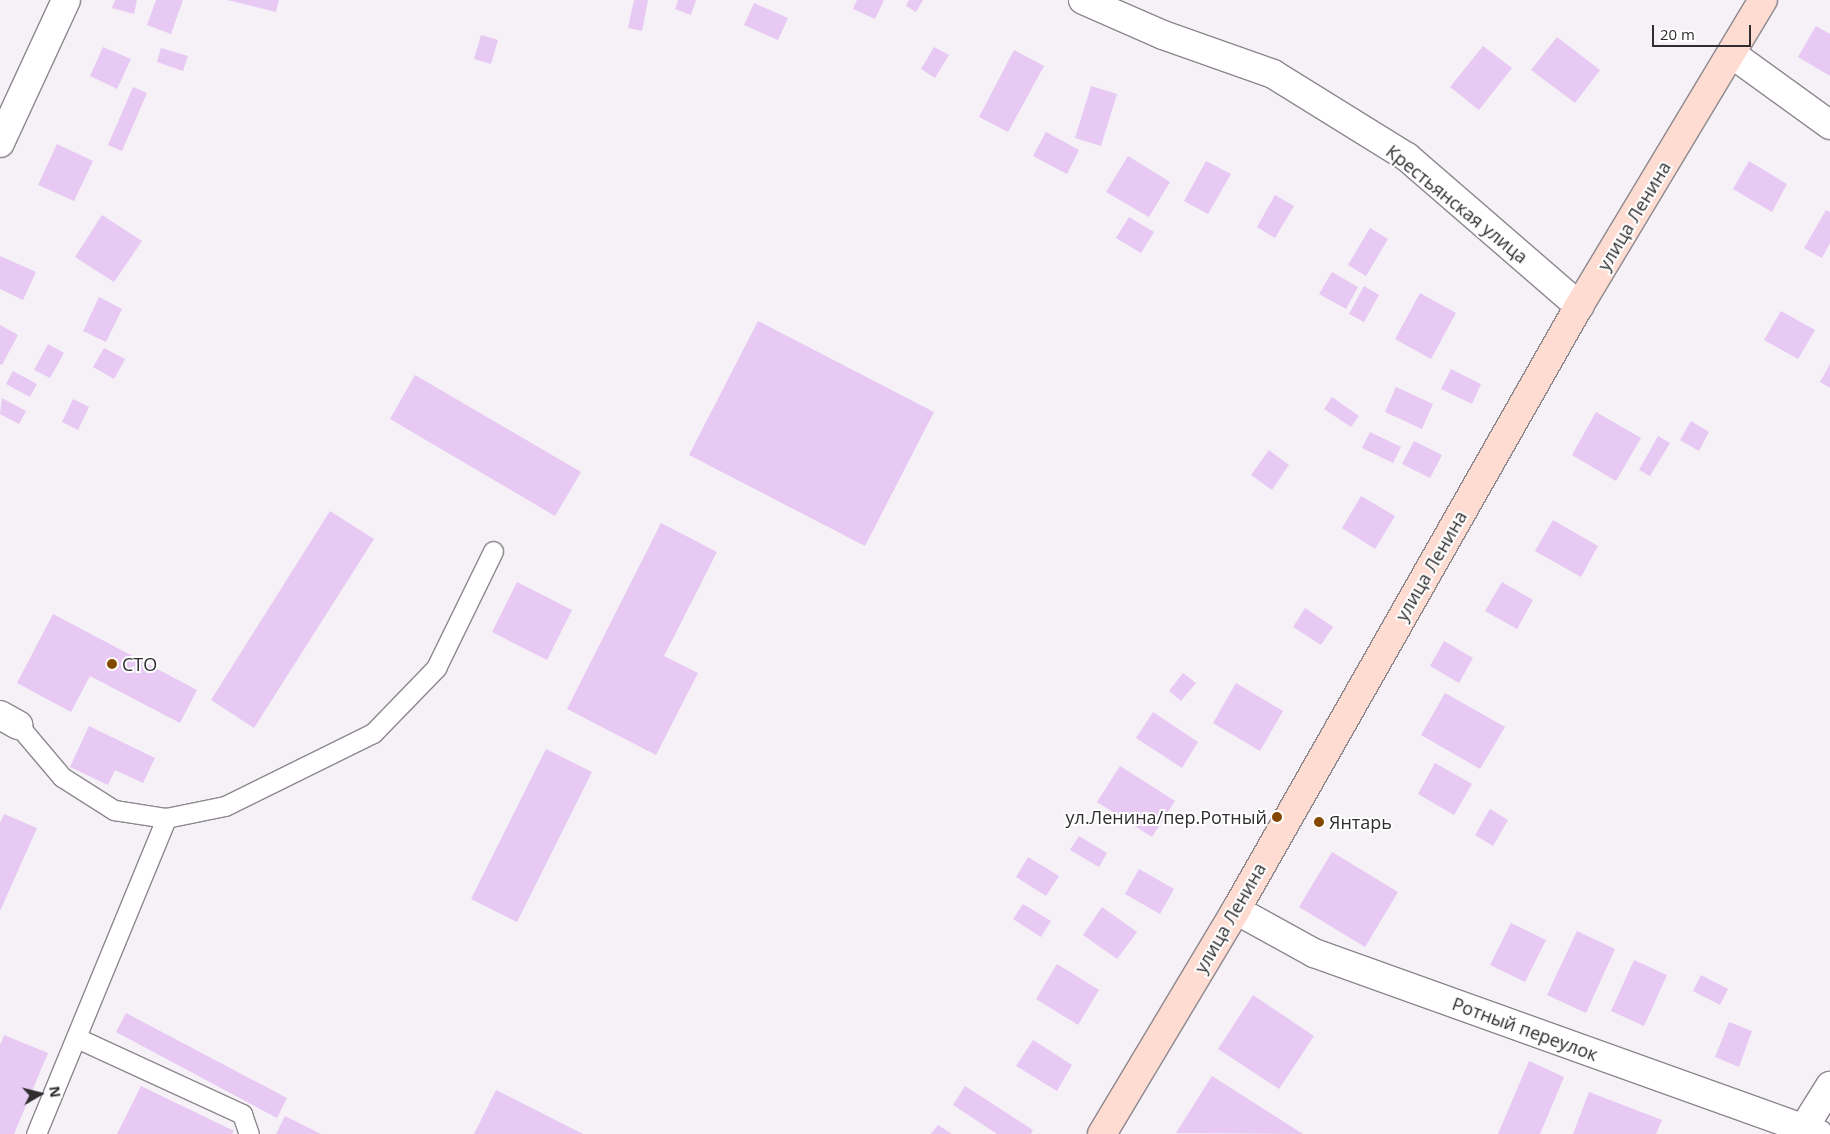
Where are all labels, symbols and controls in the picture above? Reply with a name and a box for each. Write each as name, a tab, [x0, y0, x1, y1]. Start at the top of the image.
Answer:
scale bar	[1655, 15, 1754, 47]
text: 20 m	[1660, 24, 1695, 44]
street label: Крестьянская улица	[1382, 140, 1532, 268]
street label: улица Ленина	[1593, 157, 1675, 275]
street label: улица Ленина	[1391, 507, 1471, 625]
place label: СТО	[122, 653, 157, 675]
marker: СТО	[106, 658, 118, 670]
place label: ул.Ленина/пер.Ротный	[1066, 806, 1267, 828]
marker: ул.Ленина/пер.Ротный	[1271, 811, 1283, 823]
place label: Янтарь	[1329, 811, 1392, 833]
marker: Янтарь	[1313, 816, 1325, 828]
street label: улица Ленина	[1190, 859, 1270, 977]
street label: Ротный переулок	[1449, 993, 1601, 1065]
north arrow	[15, 1069, 65, 1119]
text: N	[45, 1085, 66, 1099]

